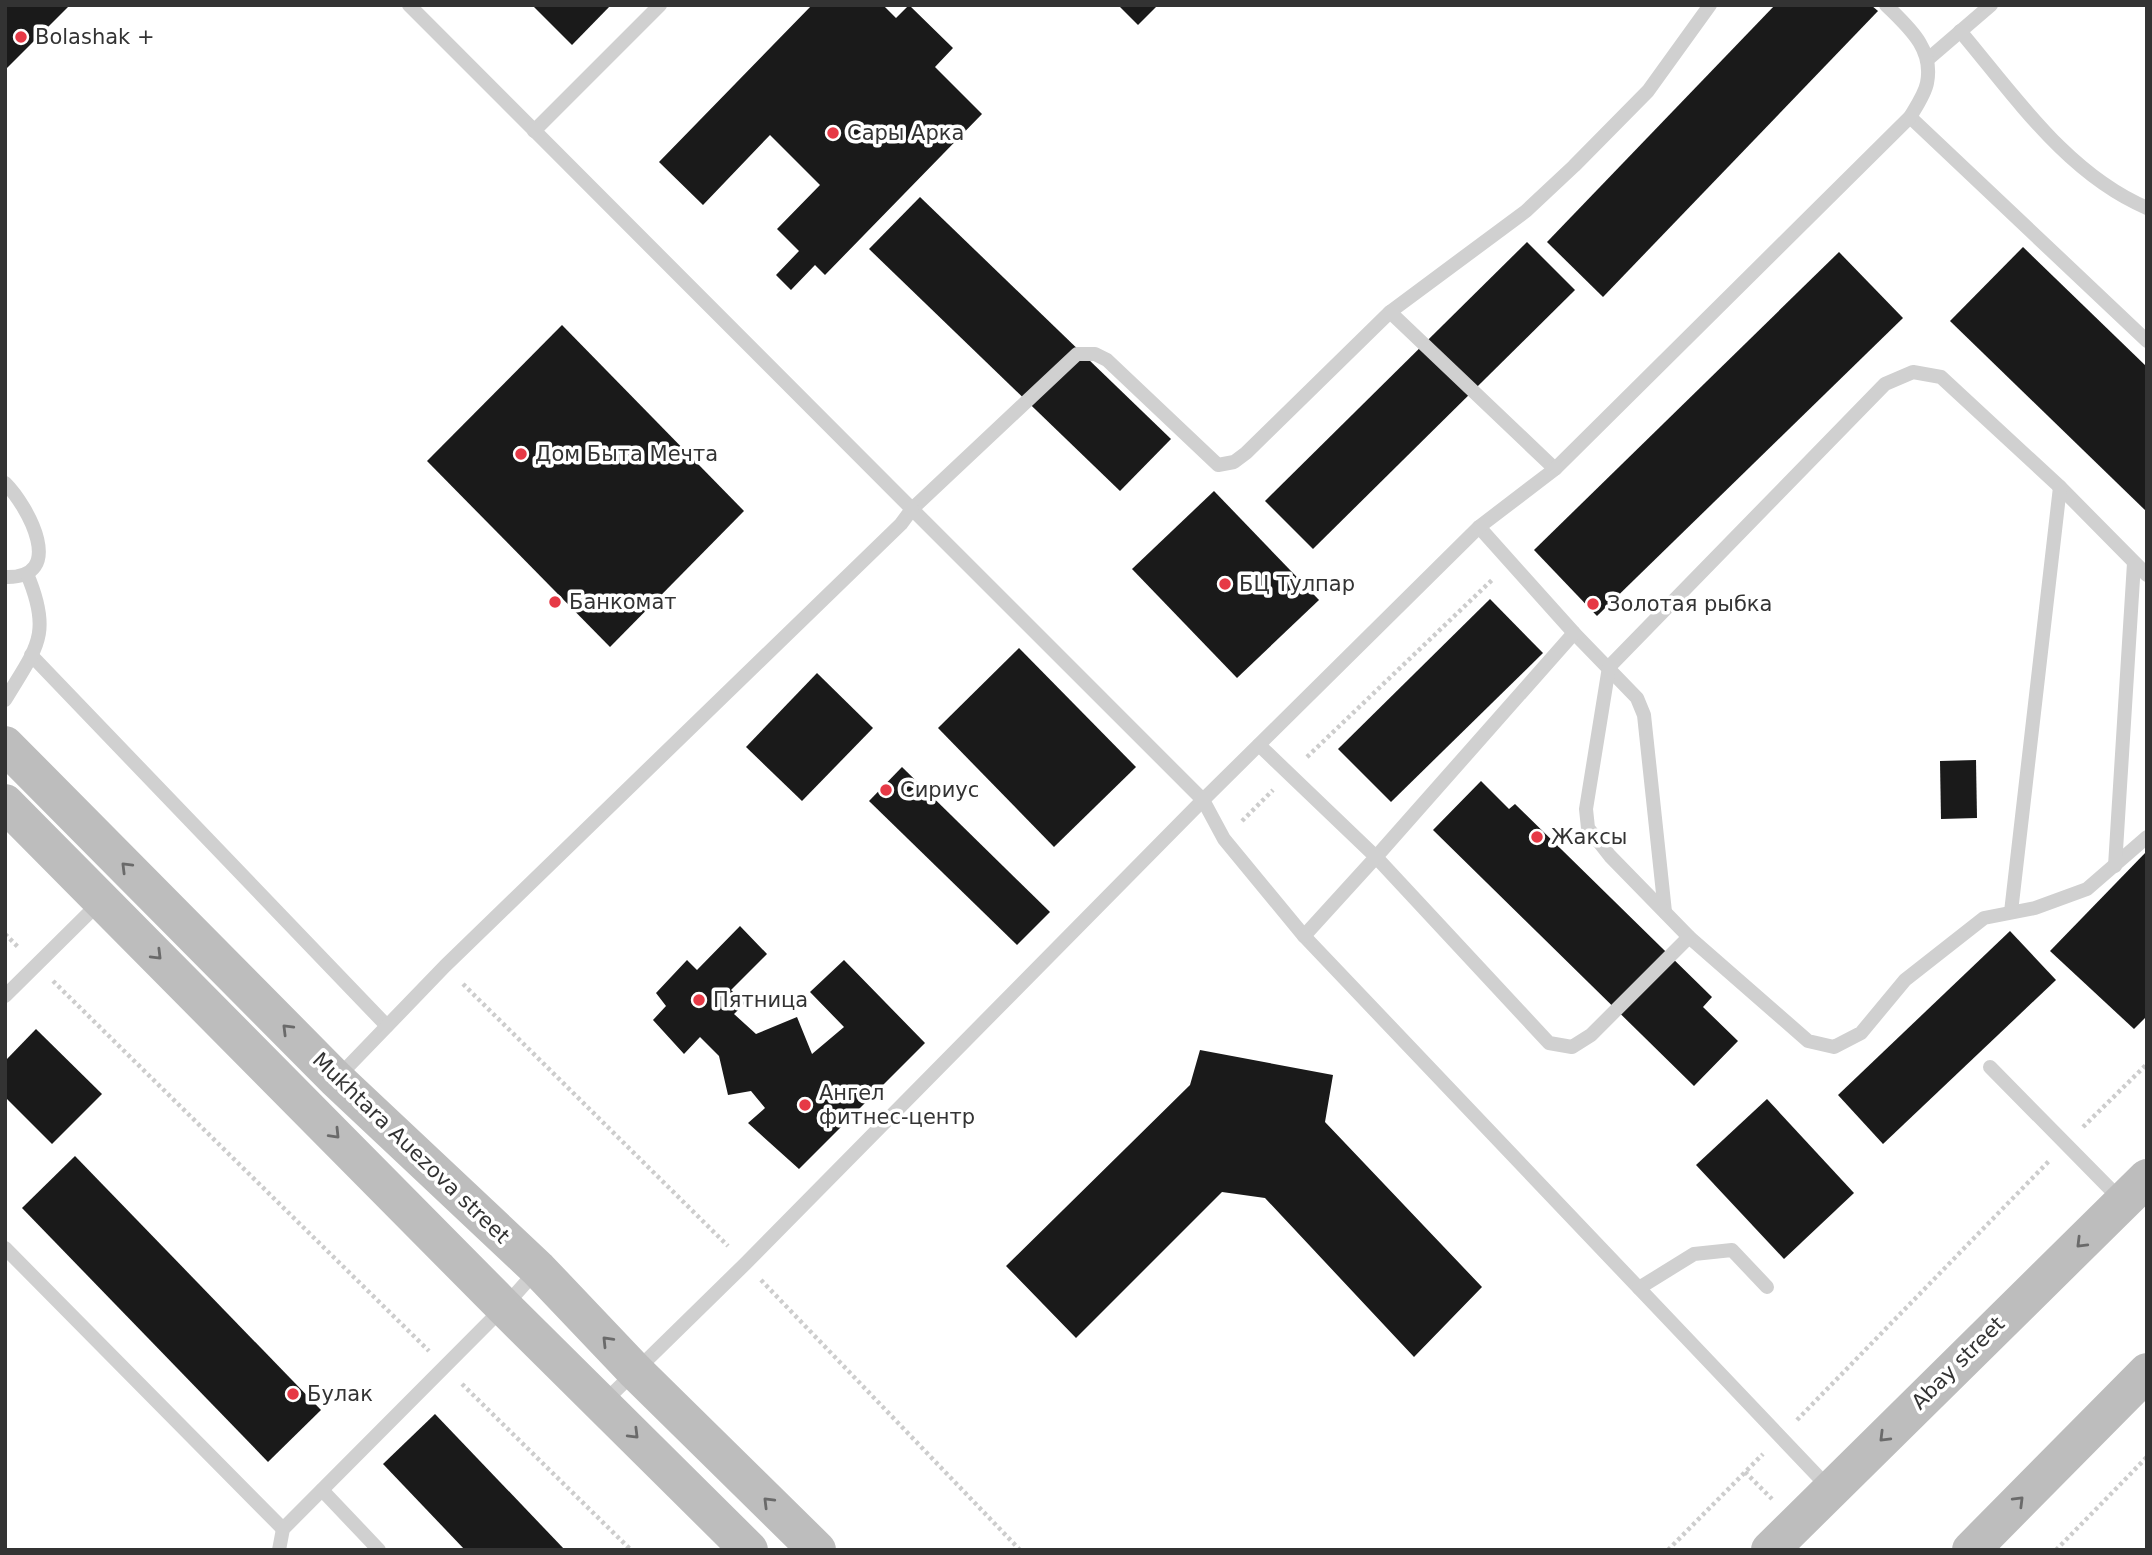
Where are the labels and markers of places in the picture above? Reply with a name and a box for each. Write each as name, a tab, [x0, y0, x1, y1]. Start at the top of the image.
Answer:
place label: Bolashak +	[35, 25, 155, 49]
marker: Bolashak +	[13, 29, 29, 45]
place label: Сары Арка	[847, 121, 964, 145]
marker: Сары Арка	[825, 125, 841, 141]
place label: Дом Быта Мечта	[535, 442, 718, 466]
marker: Дом Быта Мечта	[513, 446, 529, 462]
place label: БЦ Тулпар	[1239, 572, 1355, 596]
marker: БЦ Тулпар	[1217, 576, 1233, 592]
place label: Банкомат	[569, 590, 676, 614]
place label: Золотая рыбка	[1607, 592, 1772, 616]
marker: Банкомат	[547, 594, 563, 610]
marker: Золотая рыбка	[1585, 596, 1601, 612]
place label: Сириус	[900, 778, 979, 802]
marker: Сириус	[878, 782, 894, 798]
place label: Жаксы	[1551, 825, 1627, 849]
marker: Жаксы	[1529, 829, 1545, 845]
place label: Пятница	[713, 988, 808, 1012]
marker: Пятница	[691, 992, 707, 1008]
place label: Ангел фитнес-центр	[819, 1081, 975, 1129]
marker: Ангел фитнес-центр	[797, 1097, 813, 1113]
place label: Булак	[307, 1382, 373, 1406]
marker: Булак	[285, 1386, 301, 1402]

